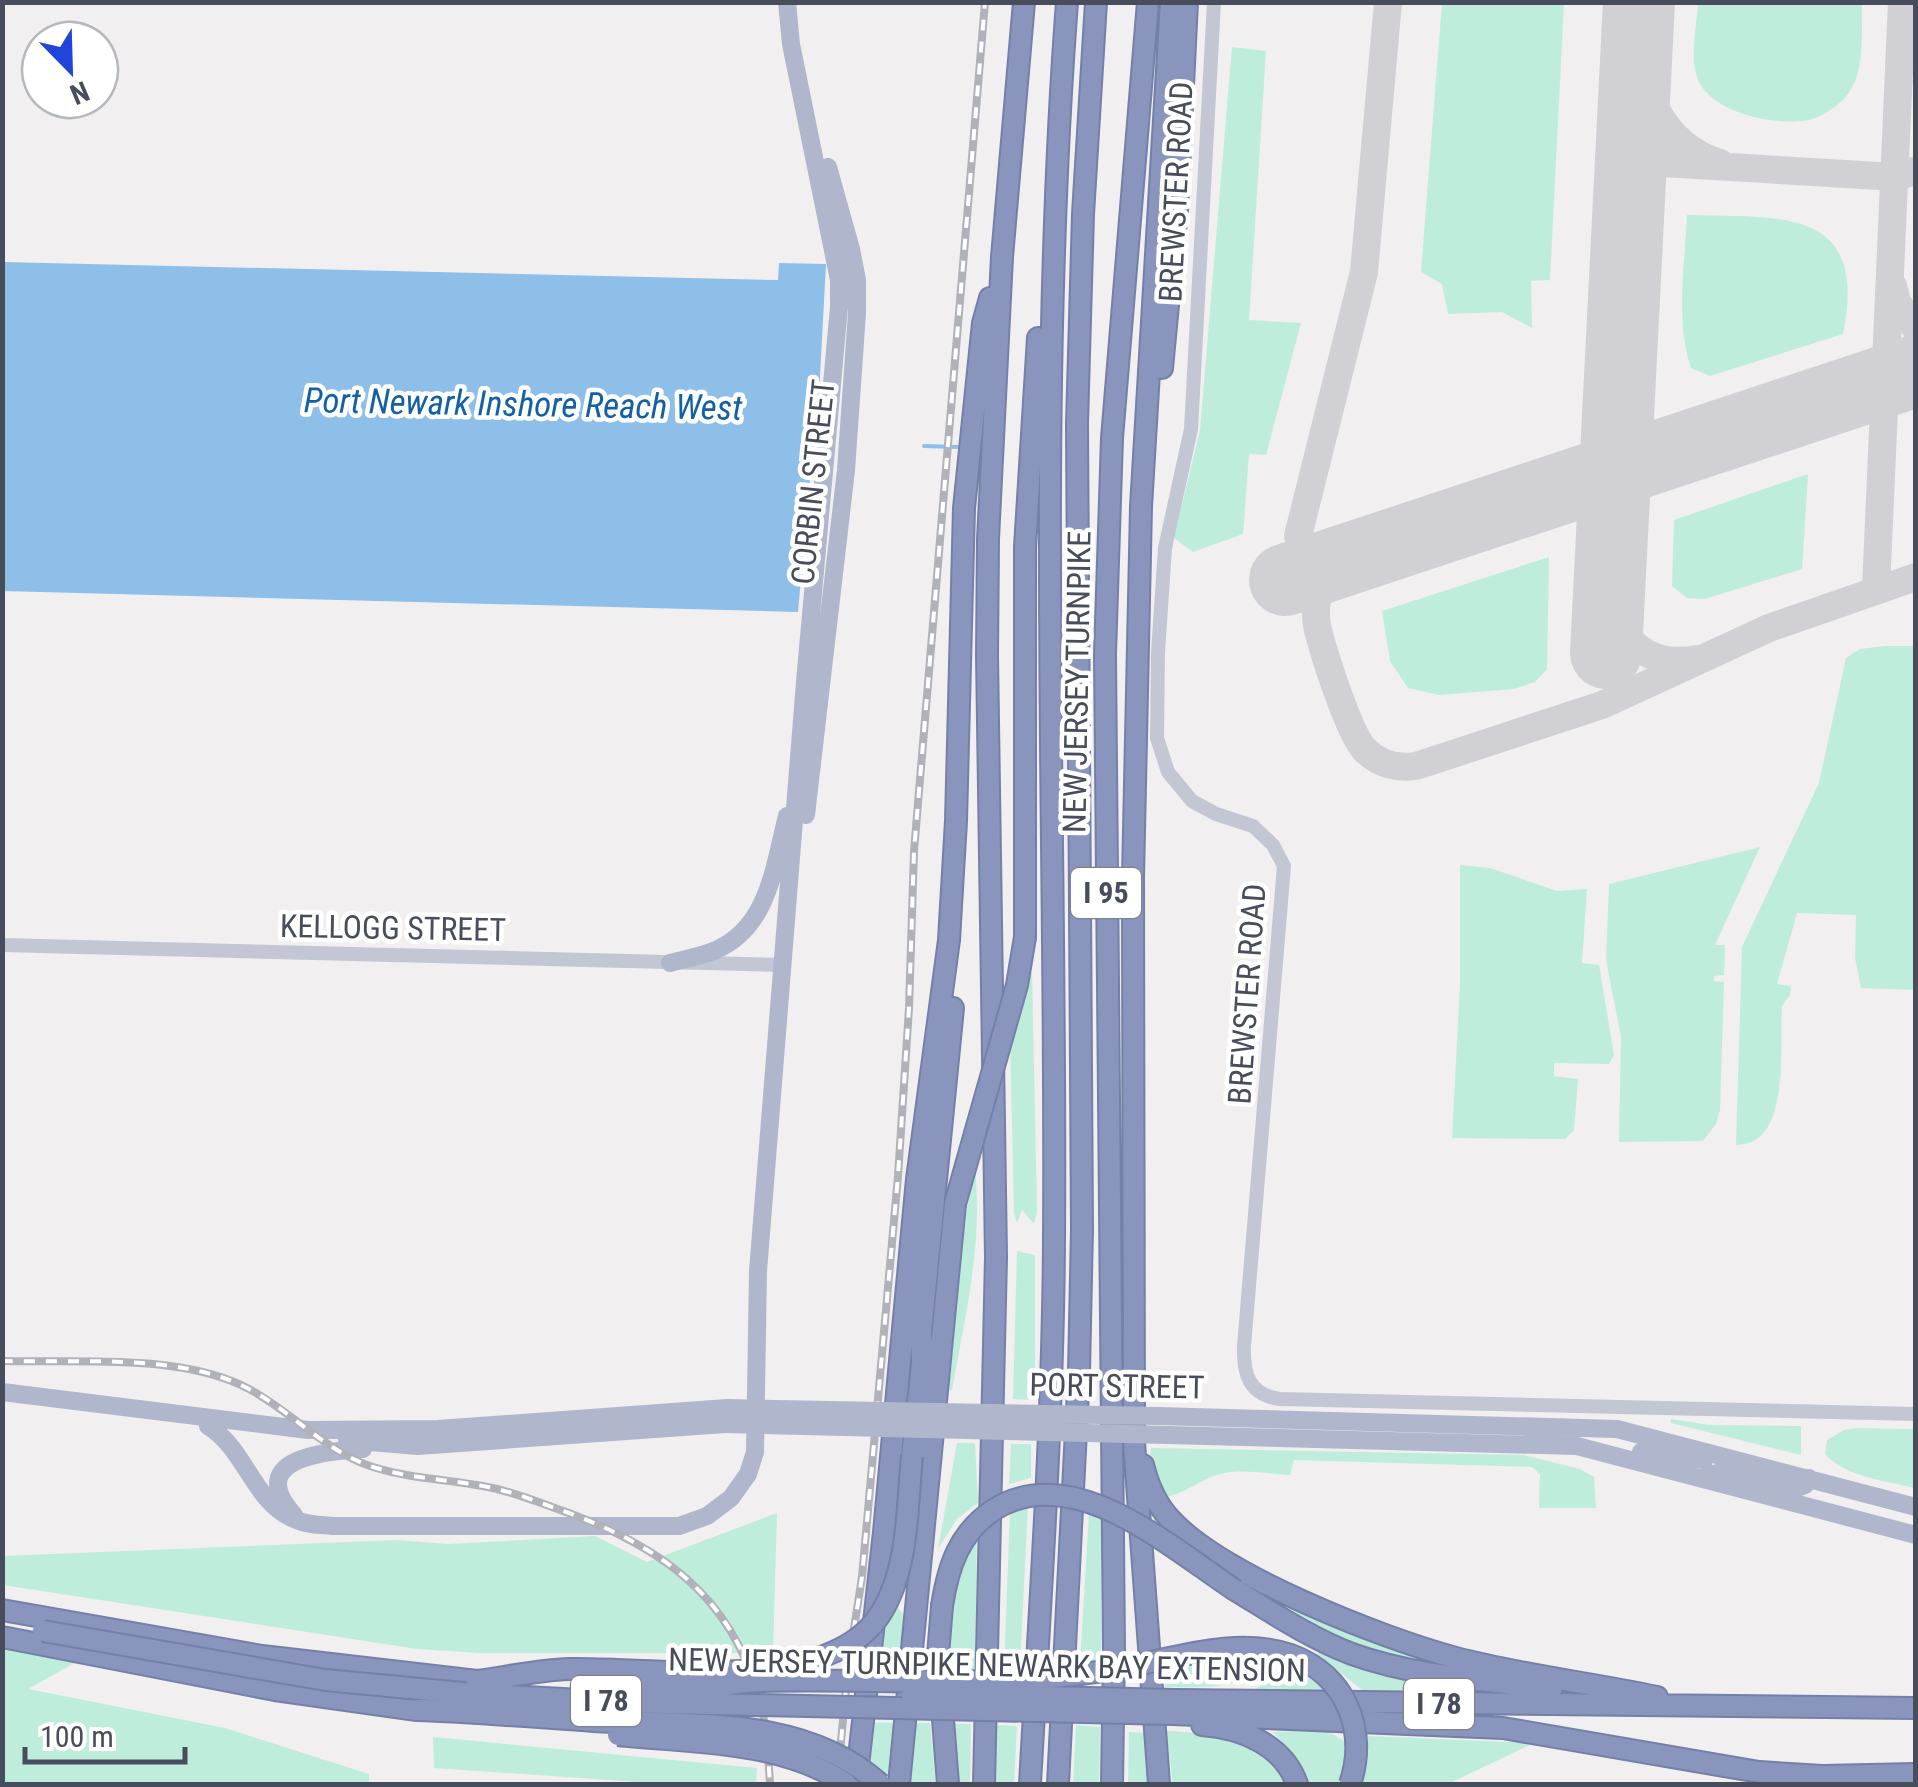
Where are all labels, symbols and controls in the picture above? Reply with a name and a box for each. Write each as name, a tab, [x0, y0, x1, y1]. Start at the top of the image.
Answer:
north arrow	[20, 20, 120, 120]
text: N	[65, 74, 94, 111]
street label: BREWSTER ROAD	[1151, 81, 1201, 303]
street label: CORBIN STREET	[783, 378, 843, 586]
water label: Port Newark Inshore Reach West	[303, 380, 743, 429]
street label: NEW JERSEY TURNPIKE	[1055, 531, 1099, 833]
road number: I 95	[1071, 868, 1141, 918]
street label: BREWSTER ROAD	[1220, 883, 1274, 1105]
street label: KELLOGG STREET	[280, 907, 506, 949]
street label: PORT STREET	[1029, 1365, 1205, 1407]
street label: NEW JERSEY TURNPIKE NEWARK BAY EXTENSION	[668, 1640, 1306, 1690]
road number: I 78	[571, 1676, 641, 1726]
road number: I 78	[1404, 1679, 1474, 1729]
scale bar	[25, 1702, 185, 1764]
text: 100 m	[40, 1719, 114, 1754]

